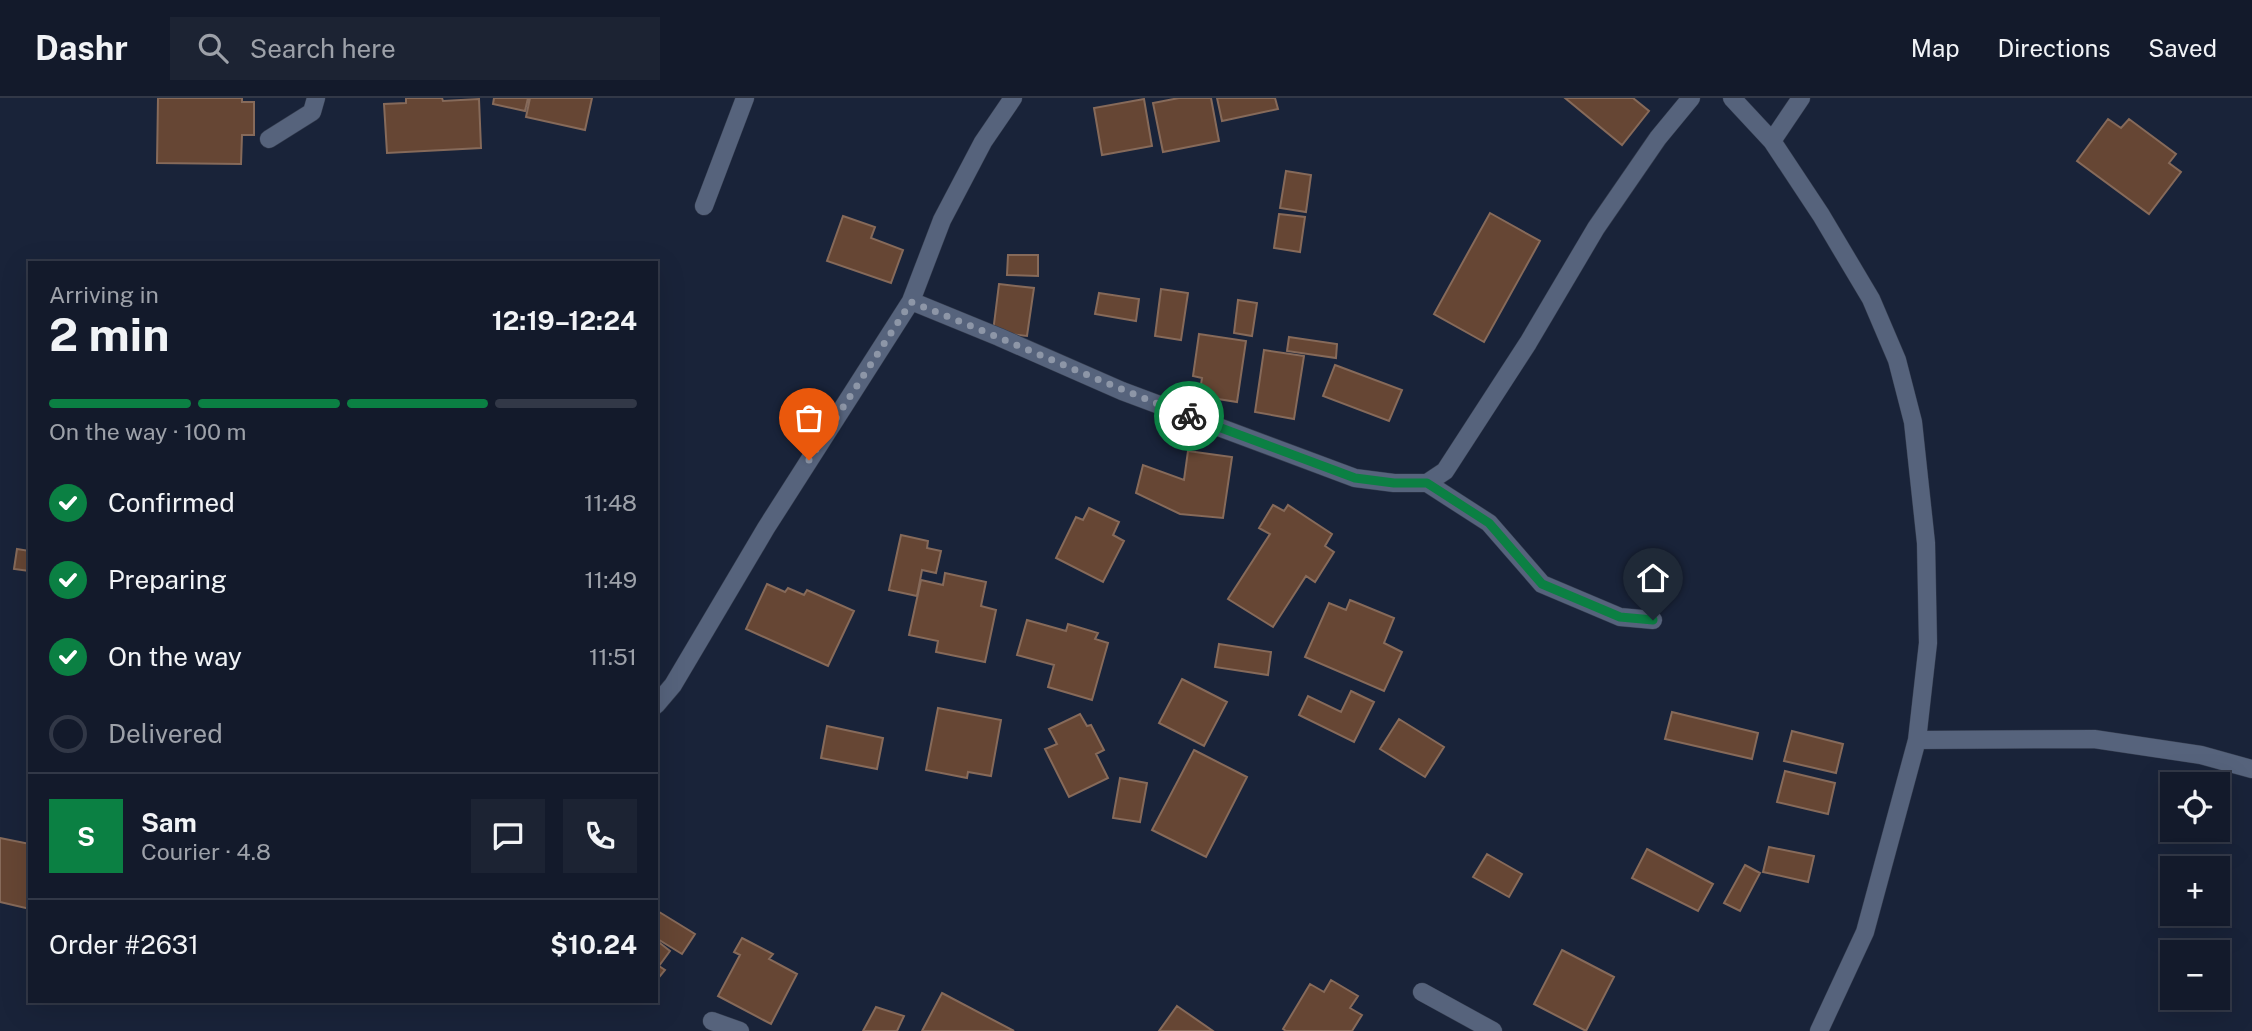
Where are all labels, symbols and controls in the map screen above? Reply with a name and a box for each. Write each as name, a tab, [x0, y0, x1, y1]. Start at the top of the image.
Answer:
search box	[170, 17, 660, 80]
text: Dashr	[35, 29, 128, 67]
icon: search	[194, 29, 232, 67]
text: Search here	[250, 33, 396, 64]
text: Map	[1911, 34, 1960, 62]
text: Directions	[1998, 34, 2110, 62]
text: Saved	[2148, 34, 2217, 62]
text: Arriving in	[49, 281, 159, 308]
text: 12:19–12:24	[492, 305, 637, 336]
text: 2 min	[49, 307, 169, 361]
courier	[1154, 381, 1224, 451]
pin	[779, 388, 839, 460]
icon: bike	[1170, 397, 1208, 435]
icon: bag	[790, 399, 828, 437]
text: On the way · 100 m	[49, 418, 246, 445]
icon: check	[49, 484, 87, 522]
text: Confirmed	[108, 487, 235, 518]
text: 11:48	[584, 489, 637, 516]
pin	[1623, 548, 1683, 620]
icon: home	[1634, 559, 1672, 597]
icon: check	[49, 561, 87, 599]
text: Preparing	[108, 564, 227, 595]
text: 11:49	[584, 566, 637, 593]
icon: check	[49, 638, 87, 676]
text: On the way	[108, 641, 242, 672]
text: 11:51	[589, 643, 637, 670]
text: Delivered	[108, 718, 223, 749]
map controls	[2160, 772, 2230, 1010]
button: locate	[2160, 772, 2230, 842]
button: chat	[471, 799, 545, 873]
button: phone	[563, 799, 637, 873]
text: Sam	[141, 807, 197, 838]
text: S	[77, 821, 95, 852]
text: Courier · 4.8	[141, 838, 271, 865]
button: +	[2160, 856, 2230, 926]
text: Order #2631	[49, 929, 199, 960]
text: $10.24	[550, 929, 637, 960]
button: −	[2160, 940, 2230, 1010]

